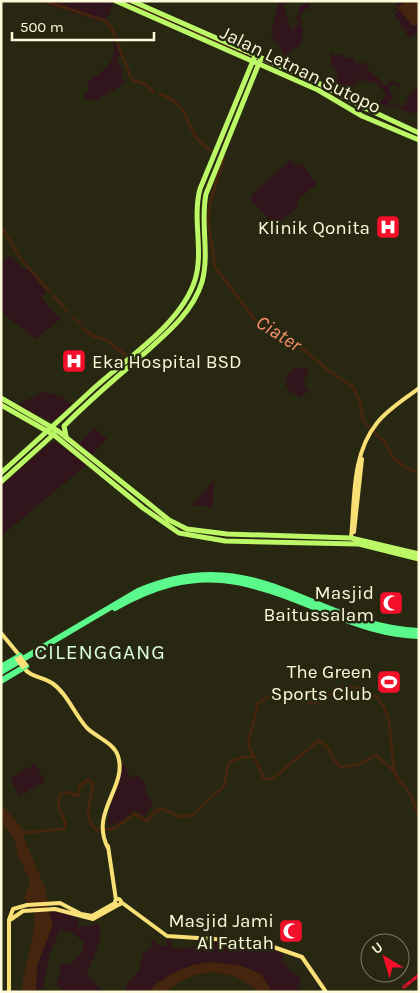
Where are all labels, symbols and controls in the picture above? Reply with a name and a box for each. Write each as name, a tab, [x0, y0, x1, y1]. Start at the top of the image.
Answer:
scale bar	[12, 10, 155, 42]
text: 500 m	[20, 18, 64, 36]
street label: Jalan Letnan Sutopo	[217, 22, 384, 118]
hospital icon: Klinik Qonita	[375, 214, 401, 240]
place label: Klinik Qonita	[258, 217, 370, 239]
water label: Ciater	[252, 310, 307, 357]
hospital icon: Eka Hospital BSD	[61, 348, 87, 374]
place label: Eka Hospital BSD	[92, 351, 241, 373]
place label: Masjid Baitussalam	[263, 582, 374, 626]
mosque icon: Masjid Baitussalam	[378, 590, 404, 616]
district label: CILENGGANG	[34, 640, 166, 664]
place label: The Green Sports Club	[271, 661, 372, 705]
sports icon: The Green Sports Club	[376, 669, 402, 695]
place label: Masjid Jami Al Fattah	[169, 910, 274, 954]
mosque icon: Masjid Jami Al Fattah	[278, 918, 304, 944]
north arrow	[360, 933, 410, 983]
text: U	[368, 938, 386, 958]

